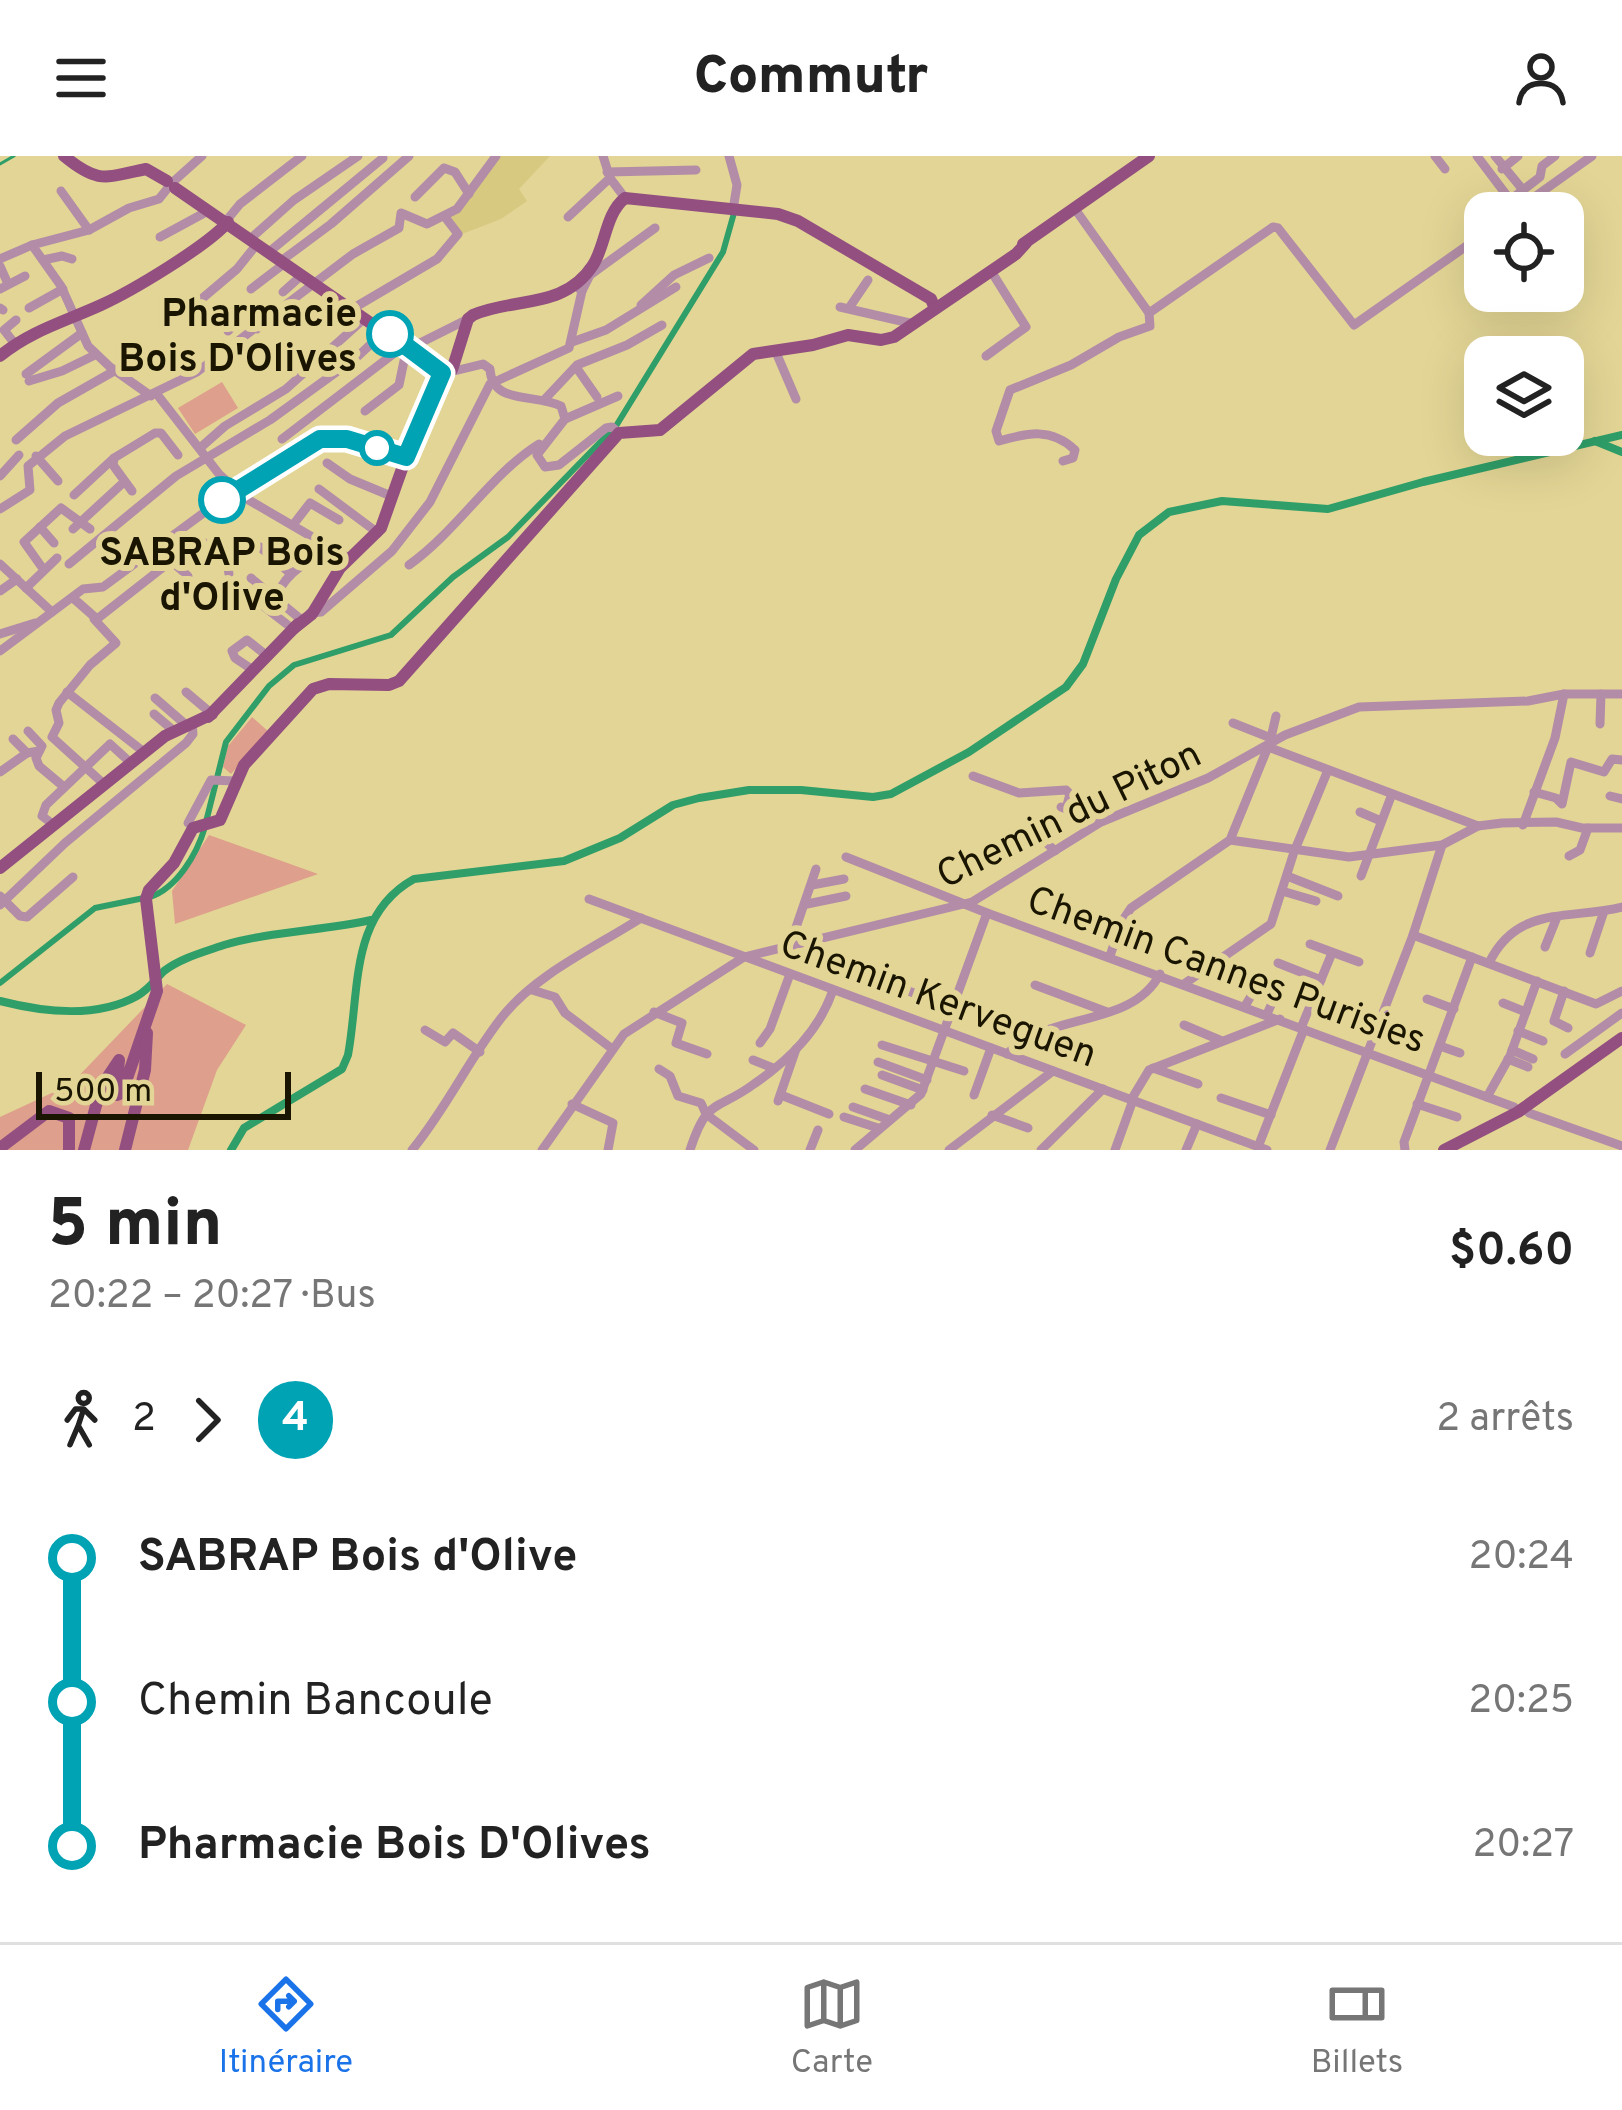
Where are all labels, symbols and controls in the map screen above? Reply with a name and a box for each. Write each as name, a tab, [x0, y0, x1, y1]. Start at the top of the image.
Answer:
text: Commutr	[694, 44, 928, 113]
icon: menu	[48, 45, 114, 111]
icon: person	[1508, 45, 1574, 111]
map controls	[1464, 192, 1584, 456]
button: locate	[1464, 192, 1584, 312]
place label: Pharmacie Bois D'Olives	[118, 292, 357, 386]
marker: Pharmacie Bois D'Olives	[368, 312, 412, 356]
button: layers	[1464, 336, 1584, 456]
unlabelled marker	[361, 432, 393, 464]
marker: SABRAP Bois d'Olive	[200, 478, 244, 522]
place label: SABRAP Bois d'Olive	[99, 531, 345, 625]
street label: Chemin du Piton	[930, 732, 1210, 902]
street label: Chemin Cannes Purisies	[1019, 877, 1432, 1067]
street label: Chemin Kerveguen	[772, 921, 1102, 1081]
scale bar	[36, 1066, 291, 1119]
text: 500 m	[54, 1072, 152, 1114]
text: 5 min	[48, 1186, 222, 1269]
text: $0.60	[1449, 1224, 1574, 1281]
text: 20:22 – 20:27 · Bus	[48, 1273, 376, 1322]
icon: walk	[48, 1387, 114, 1453]
icon: forward	[174, 1387, 240, 1453]
text: 4	[282, 1393, 309, 1446]
text: 2	[132, 1396, 156, 1445]
text: 2 arrêts	[1436, 1396, 1574, 1445]
text: SABRAP Bois d'Olive	[138, 1530, 577, 1587]
text: 20:24	[1469, 1534, 1574, 1583]
text: Chemin Bancoule	[138, 1674, 493, 1731]
text: 20:25	[1468, 1678, 1574, 1727]
text: Pharmacie Bois D'Olives	[138, 1818, 651, 1875]
text: 20:27	[1472, 1822, 1574, 1871]
tab: Itinéraire	[219, 1971, 353, 2085]
tab: Carte	[791, 1971, 873, 2085]
tab: Billets	[1311, 1971, 1403, 2085]

